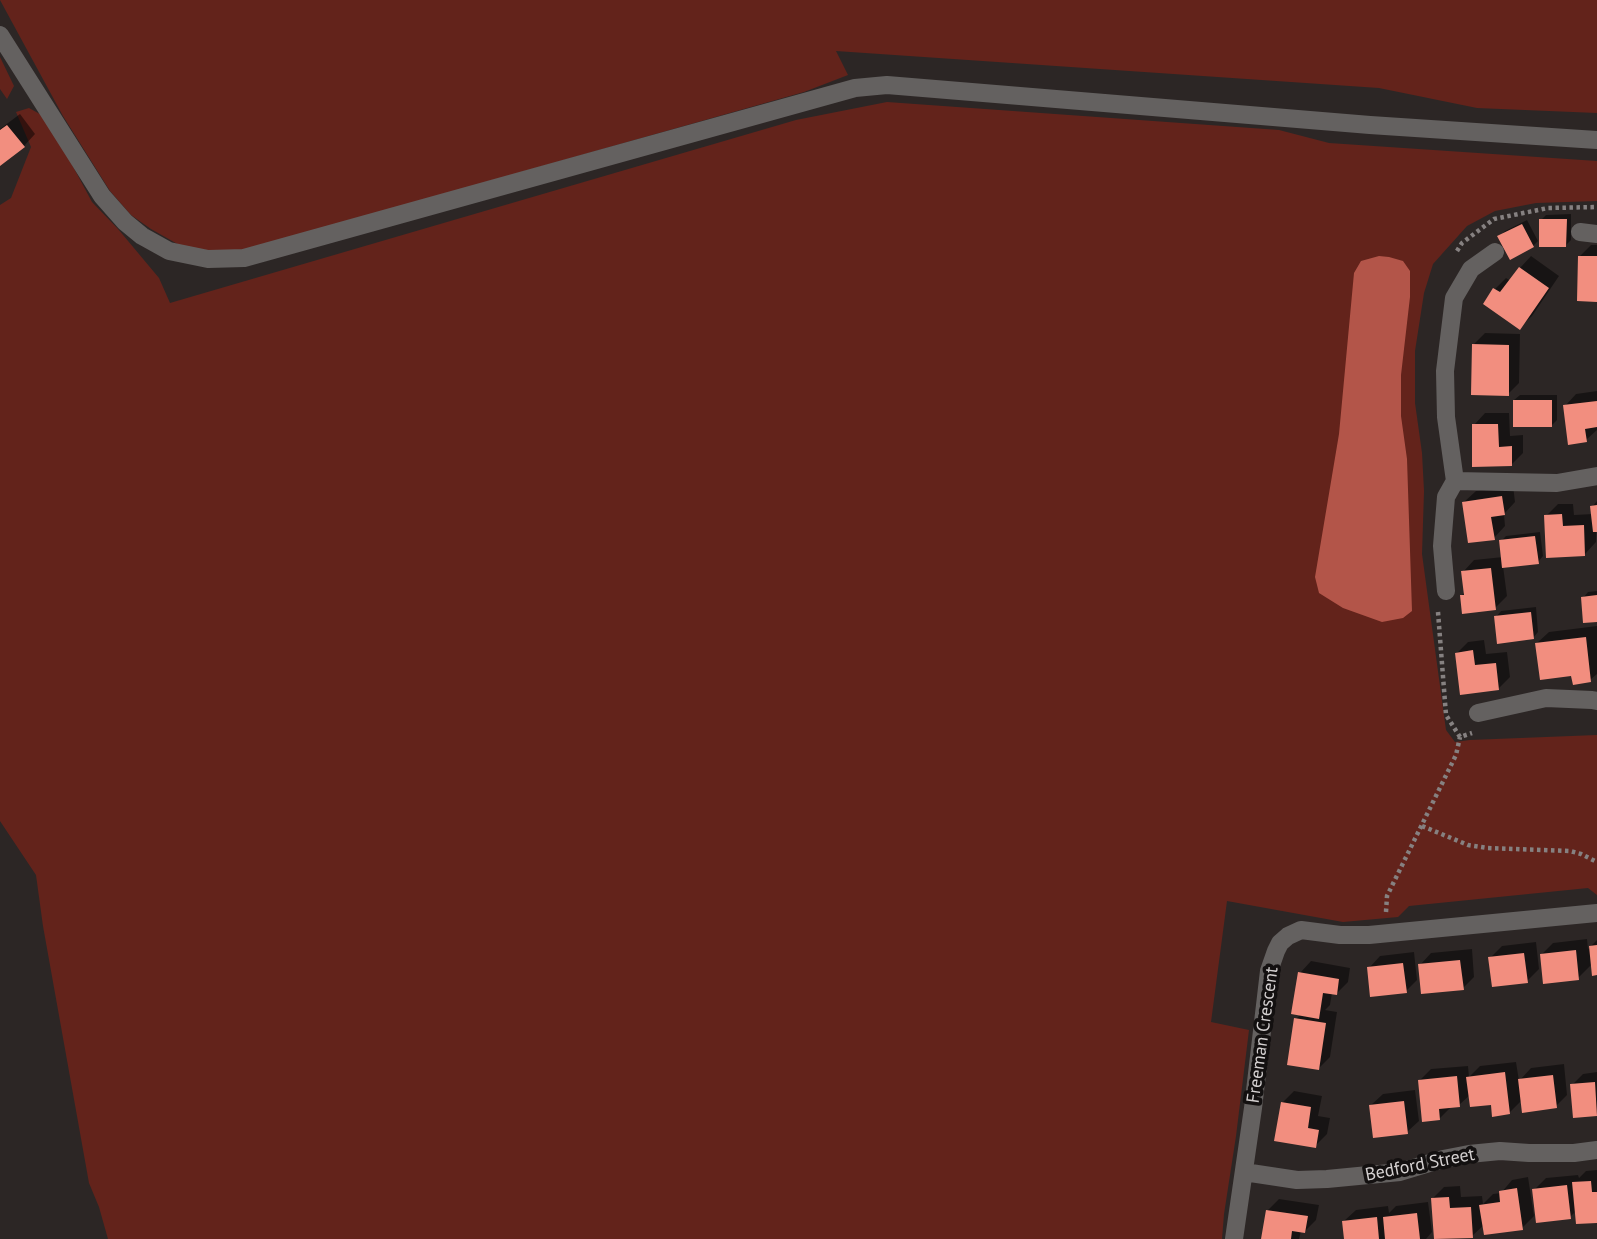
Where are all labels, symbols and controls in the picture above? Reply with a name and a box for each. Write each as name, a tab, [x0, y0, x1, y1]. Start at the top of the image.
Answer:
street label: Freeman Crescent	[1243, 966, 1283, 1104]
street label: Bedford Street	[1363, 1144, 1477, 1186]

